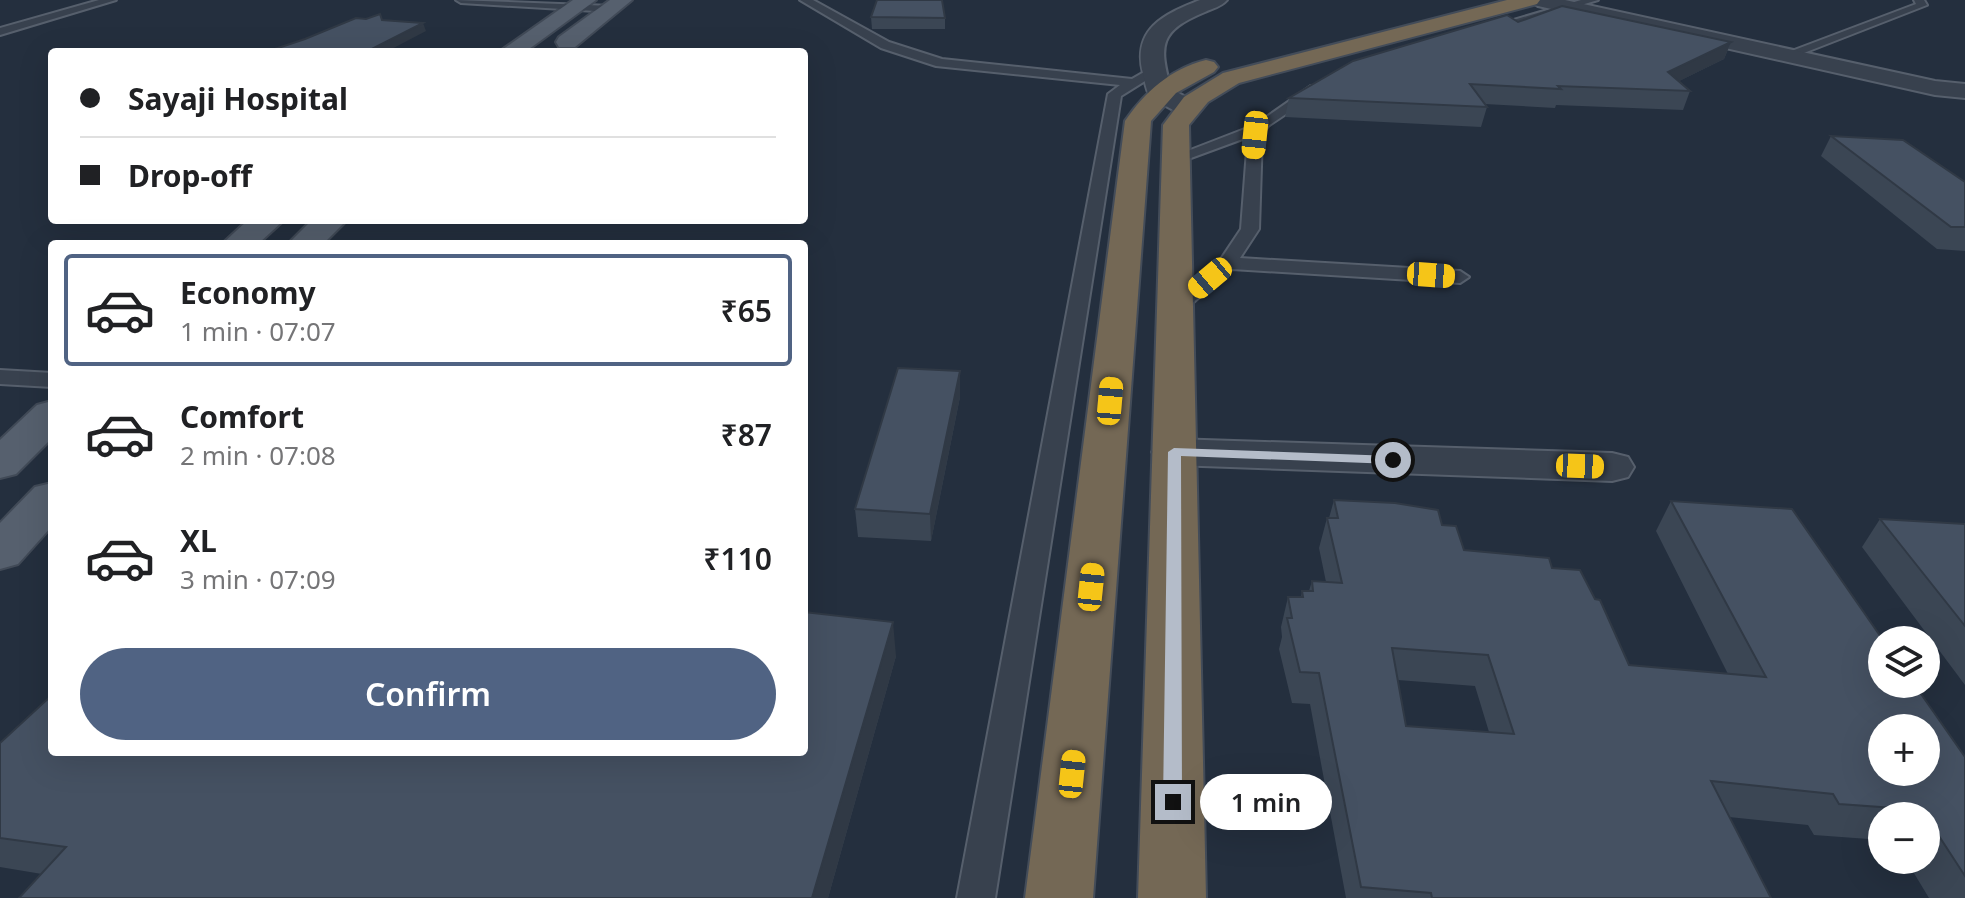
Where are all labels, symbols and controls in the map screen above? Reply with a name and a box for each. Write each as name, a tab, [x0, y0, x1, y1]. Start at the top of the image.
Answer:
text: Sayaji Hospital	[128, 78, 348, 119]
car	[1241, 110, 1269, 160]
text: Drop-off	[128, 155, 252, 196]
car	[1184, 253, 1236, 303]
car	[1406, 261, 1456, 289]
text: Economy	[180, 272, 316, 313]
icon: car	[84, 274, 156, 346]
text: ₹65	[721, 290, 772, 331]
text: 1 min · 07:07	[180, 313, 336, 349]
car	[1096, 376, 1124, 426]
text: Comfort	[180, 396, 304, 437]
icon: car	[84, 398, 156, 470]
text: ₹87	[721, 414, 772, 455]
text: 2 min · 07:08	[180, 437, 336, 473]
route start	[1375, 442, 1411, 478]
car	[1556, 453, 1604, 479]
text: XL	[180, 520, 217, 561]
icon: car	[84, 522, 156, 594]
text: ₹110	[703, 538, 772, 579]
text: 3 min · 07:09	[180, 561, 336, 597]
car	[1077, 562, 1105, 612]
map controls	[1868, 626, 1940, 874]
button: layers	[1868, 626, 1940, 698]
button: Confirm	[80, 648, 776, 740]
button: +	[1868, 714, 1940, 786]
car	[1058, 749, 1086, 799]
callout: 1 min	[1201, 774, 1333, 830]
route end	[1155, 784, 1191, 820]
text: 1 min	[1231, 784, 1301, 820]
button: −	[1868, 802, 1940, 874]

